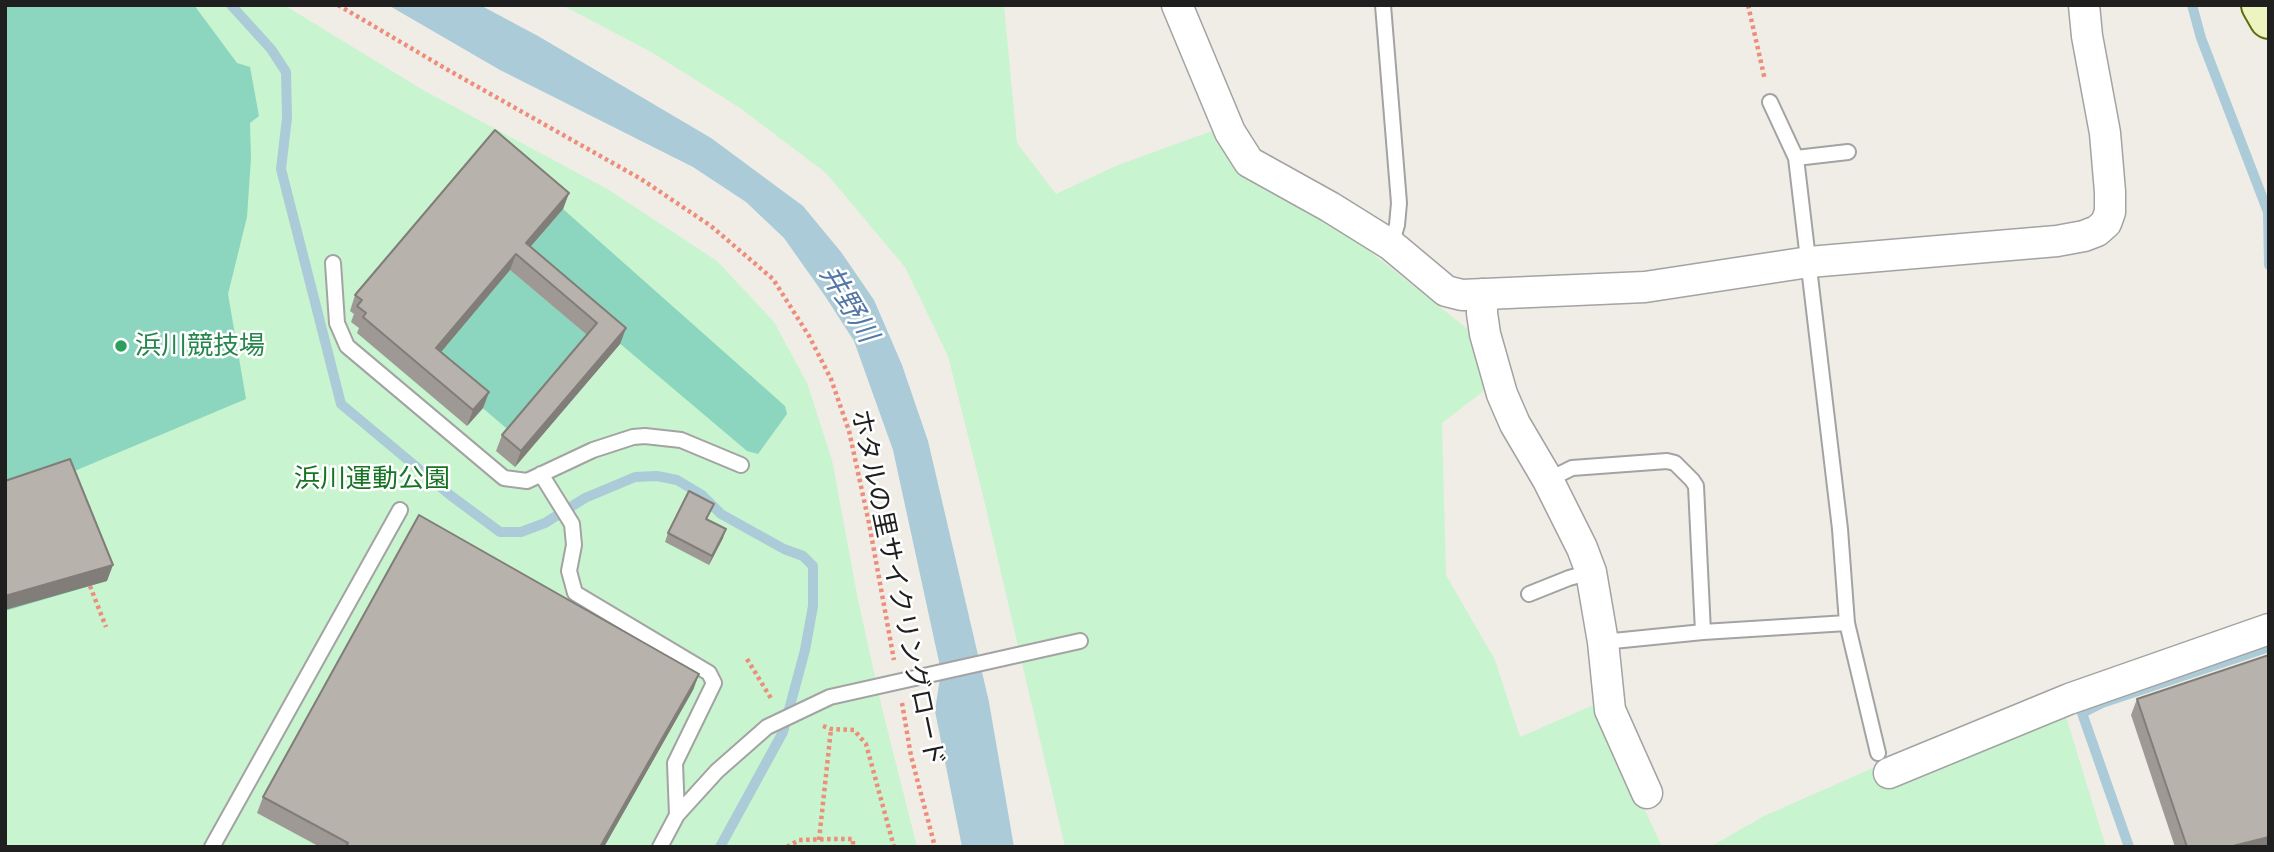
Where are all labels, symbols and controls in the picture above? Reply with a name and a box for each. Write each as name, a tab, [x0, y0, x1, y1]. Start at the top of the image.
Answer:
water label: 井野川	[812, 259, 884, 349]
place label: 浜川競技場	[135, 330, 265, 362]
marker: 浜川競技場	[113, 338, 129, 354]
street label: ホタルの里サイクリングロード	[844, 407, 950, 769]
park label: 浜川運動公園	[294, 463, 450, 495]

